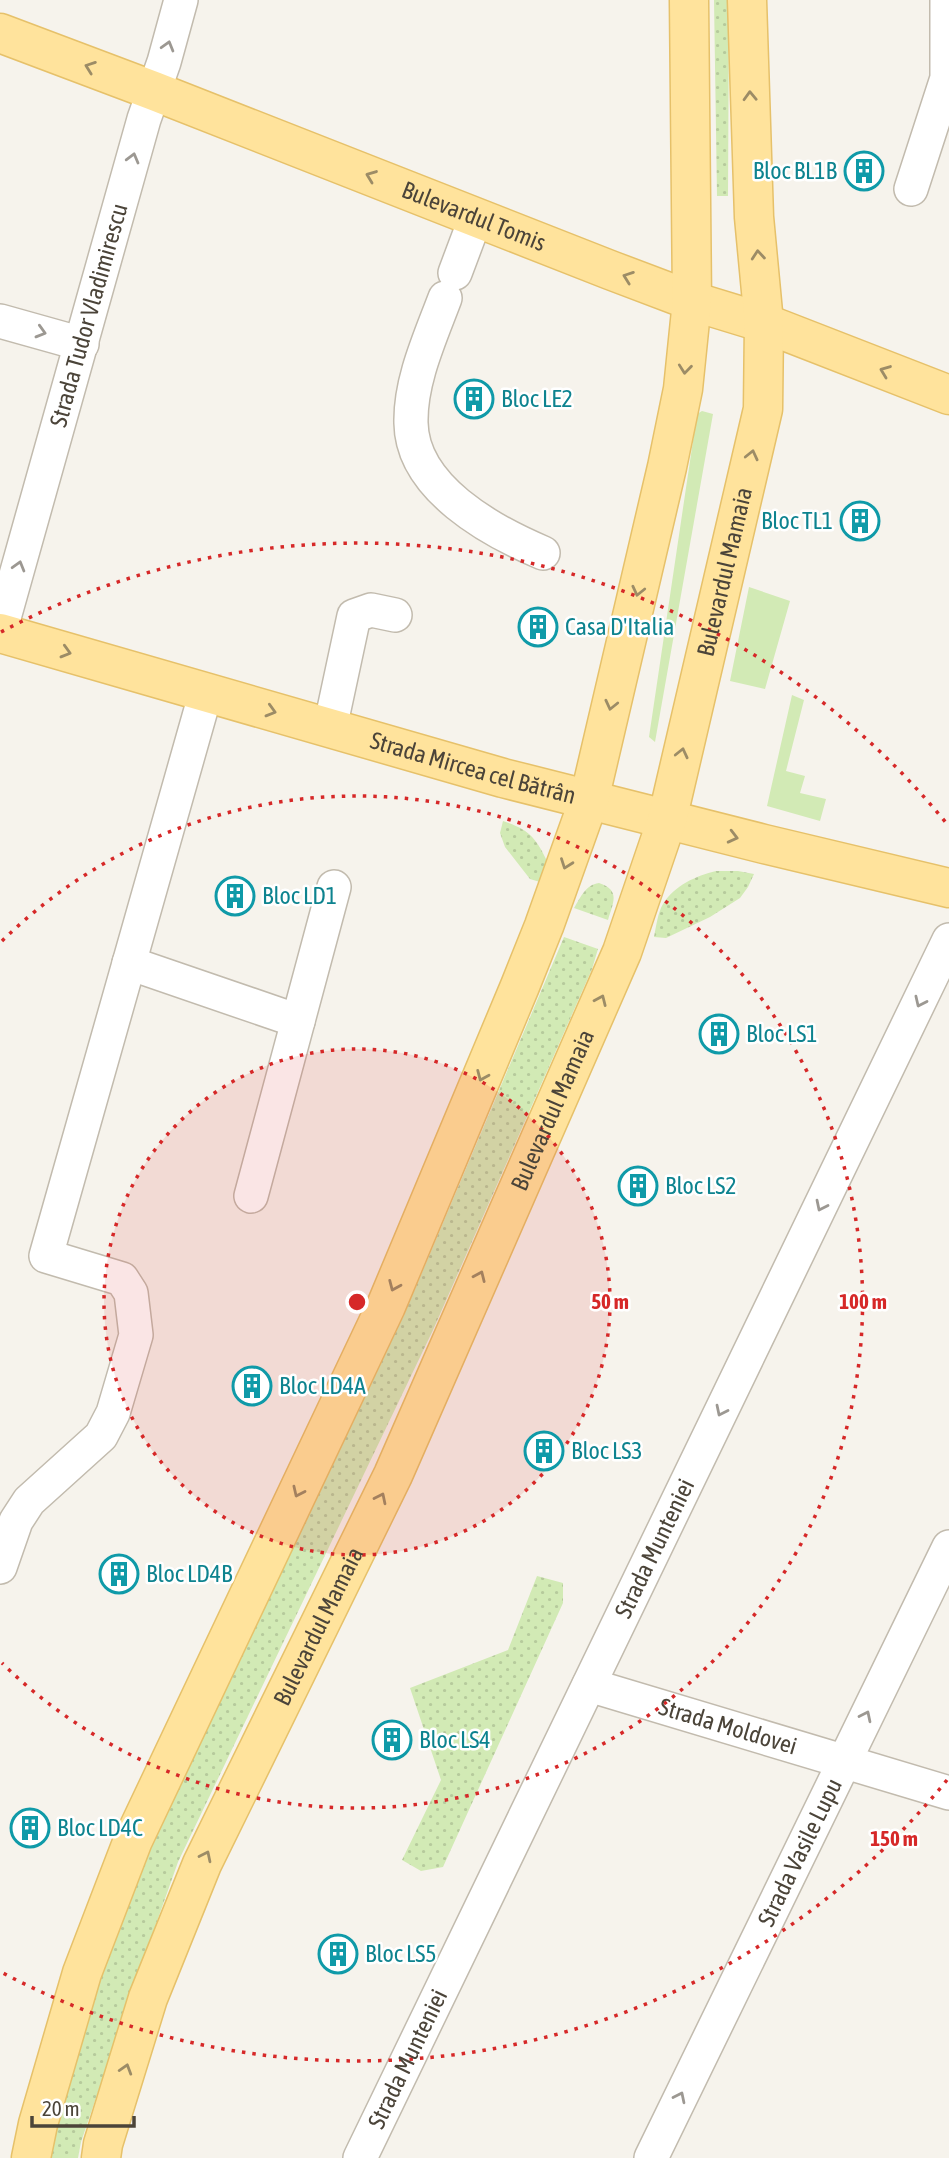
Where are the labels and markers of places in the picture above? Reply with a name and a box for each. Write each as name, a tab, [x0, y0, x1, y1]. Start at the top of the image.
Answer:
building icon: Bloc BL1B	[843, 150, 885, 192]
place label: Bloc BL1B	[753, 157, 838, 184]
building icon: Bloc LE2	[453, 378, 495, 420]
place label: Bloc LE2	[501, 385, 573, 412]
building icon: Bloc TL1	[839, 500, 881, 542]
place label: Bloc TL1	[761, 507, 833, 534]
building icon: Casa D'Italia	[517, 606, 559, 648]
place label: Casa D'Italia	[565, 613, 675, 640]
building icon: Bloc LD1	[214, 875, 256, 917]
place label: Bloc LD1	[262, 882, 337, 909]
building icon: Bloc LS1	[698, 1013, 740, 1055]
place label: Bloc LS1	[746, 1020, 818, 1047]
building icon: Bloc LS2	[617, 1165, 659, 1207]
place label: Bloc LS2	[665, 1172, 737, 1199]
centre of rings	[345, 1290, 369, 1314]
building icon: Bloc LD4A	[231, 1365, 273, 1407]
place label: Bloc LD4A	[279, 1372, 366, 1399]
building icon: Bloc LS3	[523, 1430, 565, 1472]
place label: Bloc LS3	[571, 1437, 643, 1464]
building icon: Bloc LD4B	[98, 1553, 140, 1595]
place label: Bloc LD4B	[146, 1560, 233, 1587]
building icon: Bloc LS4	[371, 1719, 413, 1761]
place label: Bloc LS4	[419, 1726, 491, 1753]
building icon: Bloc LD4C	[9, 1807, 51, 1849]
place label: Bloc LD4C	[57, 1814, 143, 1841]
building icon: Bloc LS5	[317, 1933, 359, 1975]
place label: Bloc LS5	[365, 1940, 437, 1967]

